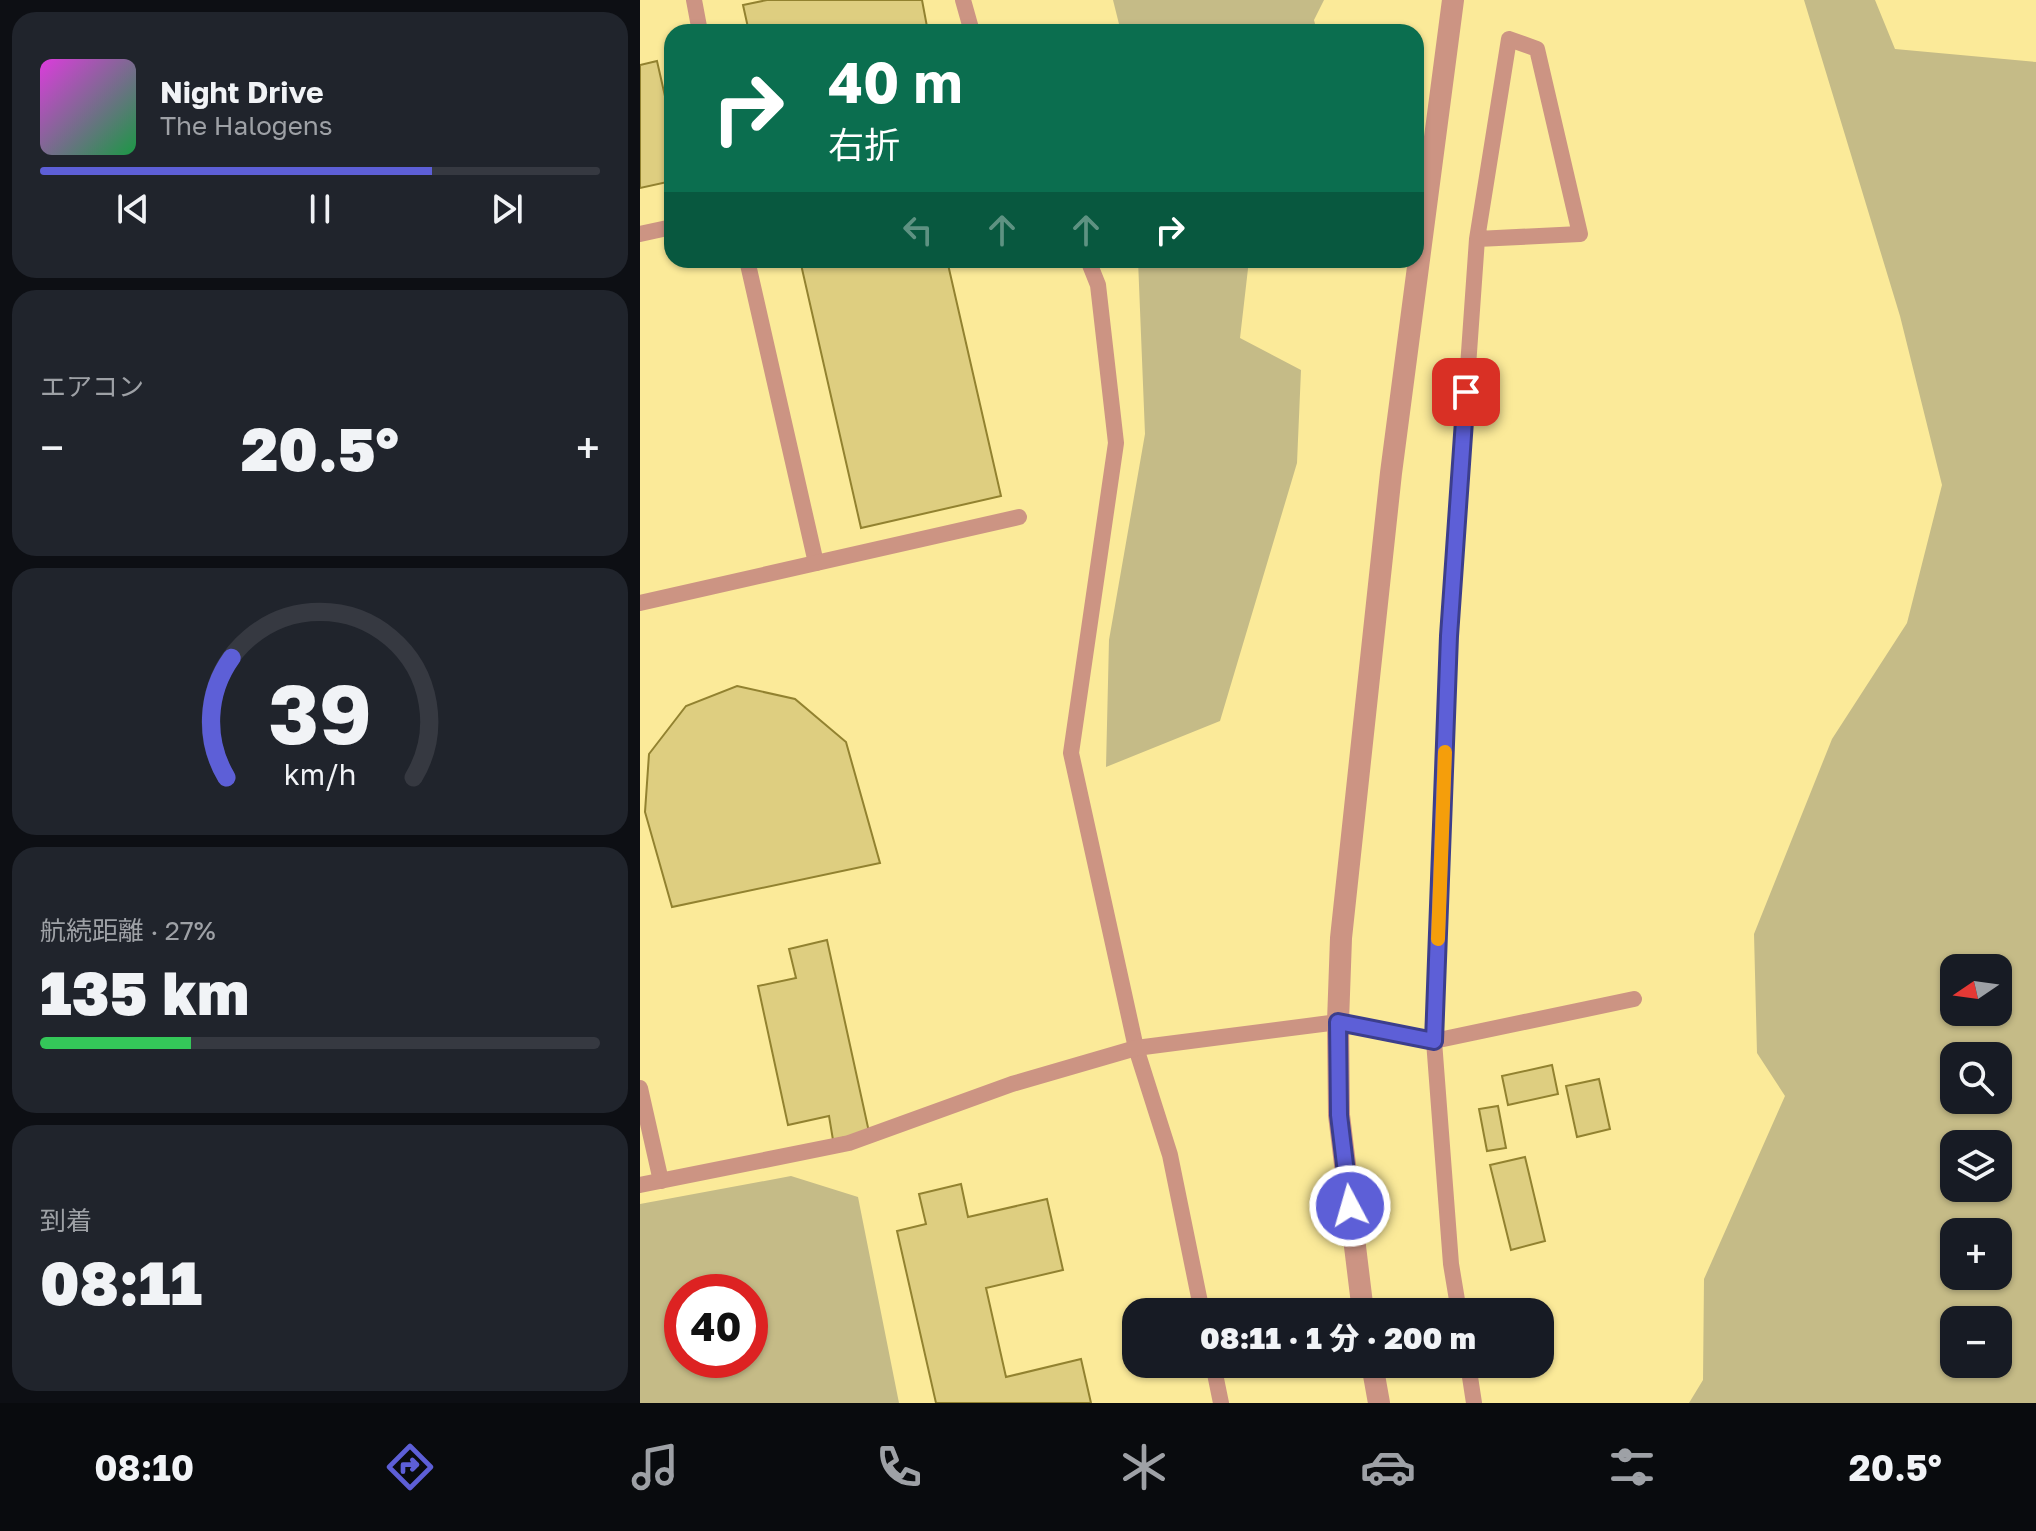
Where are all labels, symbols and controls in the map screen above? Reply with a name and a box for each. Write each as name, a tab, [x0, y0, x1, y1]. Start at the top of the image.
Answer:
text: 40 m	[828, 48, 962, 115]
icon: right	[696, 56, 800, 160]
text: Night Drive	[160, 74, 324, 110]
text: The Halogens	[160, 110, 333, 141]
text: 右折	[828, 123, 900, 166]
icon: previous	[111, 187, 155, 231]
icon: pause	[298, 187, 342, 231]
icon: next	[485, 187, 529, 231]
icon: left	[896, 208, 940, 252]
icon: ahead	[980, 208, 1024, 252]
icon: ahead	[1064, 208, 1108, 252]
icon: right	[1148, 208, 1192, 252]
pin	[1432, 358, 1500, 426]
icon: arrive	[1444, 370, 1488, 414]
text: エアコン	[40, 371, 144, 402]
text: 20.5°	[241, 412, 399, 484]
text: −	[40, 421, 64, 474]
text: +	[576, 421, 600, 474]
text: 39	[268, 661, 372, 761]
text: km/h	[284, 757, 356, 791]
text: 航続距離 · 27%	[40, 915, 216, 946]
north arrow	[1940, 954, 2012, 1026]
map controls	[1940, 954, 2012, 1378]
text: 135 km	[40, 956, 249, 1028]
button: search	[1940, 1042, 2012, 1114]
button: layers	[1940, 1130, 2012, 1202]
position arrow	[1308, 1164, 1392, 1248]
text: 到着	[40, 1205, 92, 1236]
button: +	[1940, 1218, 2012, 1290]
text: 08:11	[40, 1246, 202, 1318]
speed limit sign: 40	[664, 1274, 768, 1378]
button: −	[1940, 1306, 2012, 1378]
text: 08:11 · 1 分 · 200 m	[1200, 1320, 1476, 1356]
icon: directions	[382, 1439, 438, 1495]
icon: music	[627, 1439, 683, 1495]
icon: phone	[871, 1439, 927, 1495]
icon: climate	[1116, 1439, 1172, 1495]
icon: car	[1360, 1439, 1416, 1495]
icon: filters	[1604, 1439, 1660, 1495]
text: 08:10	[94, 1446, 194, 1489]
text: 20.5°	[1849, 1446, 1942, 1489]

